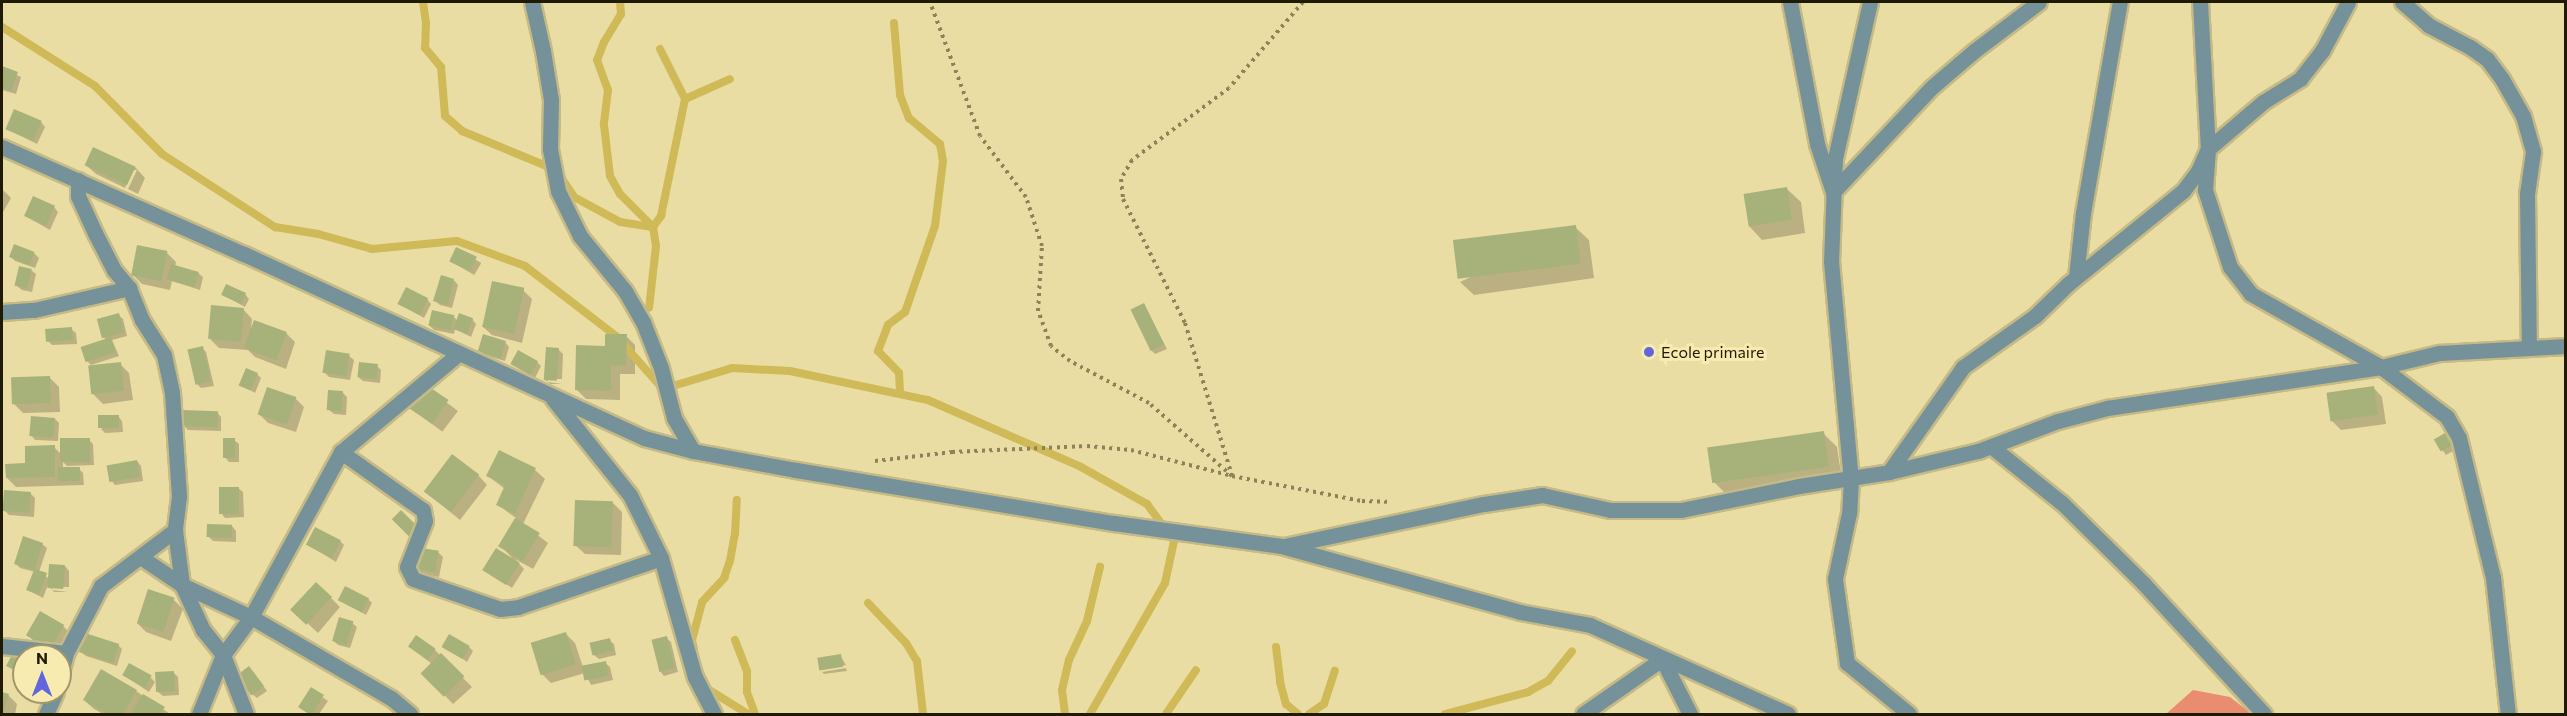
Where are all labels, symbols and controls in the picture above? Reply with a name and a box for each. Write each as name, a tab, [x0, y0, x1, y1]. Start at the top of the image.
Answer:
place label: Ecole primaire	[1661, 342, 1764, 362]
marker: Ecole primaire	[1642, 345, 1656, 359]
north arrow	[12, 644, 72, 704]
text: N	[36, 648, 48, 667]

